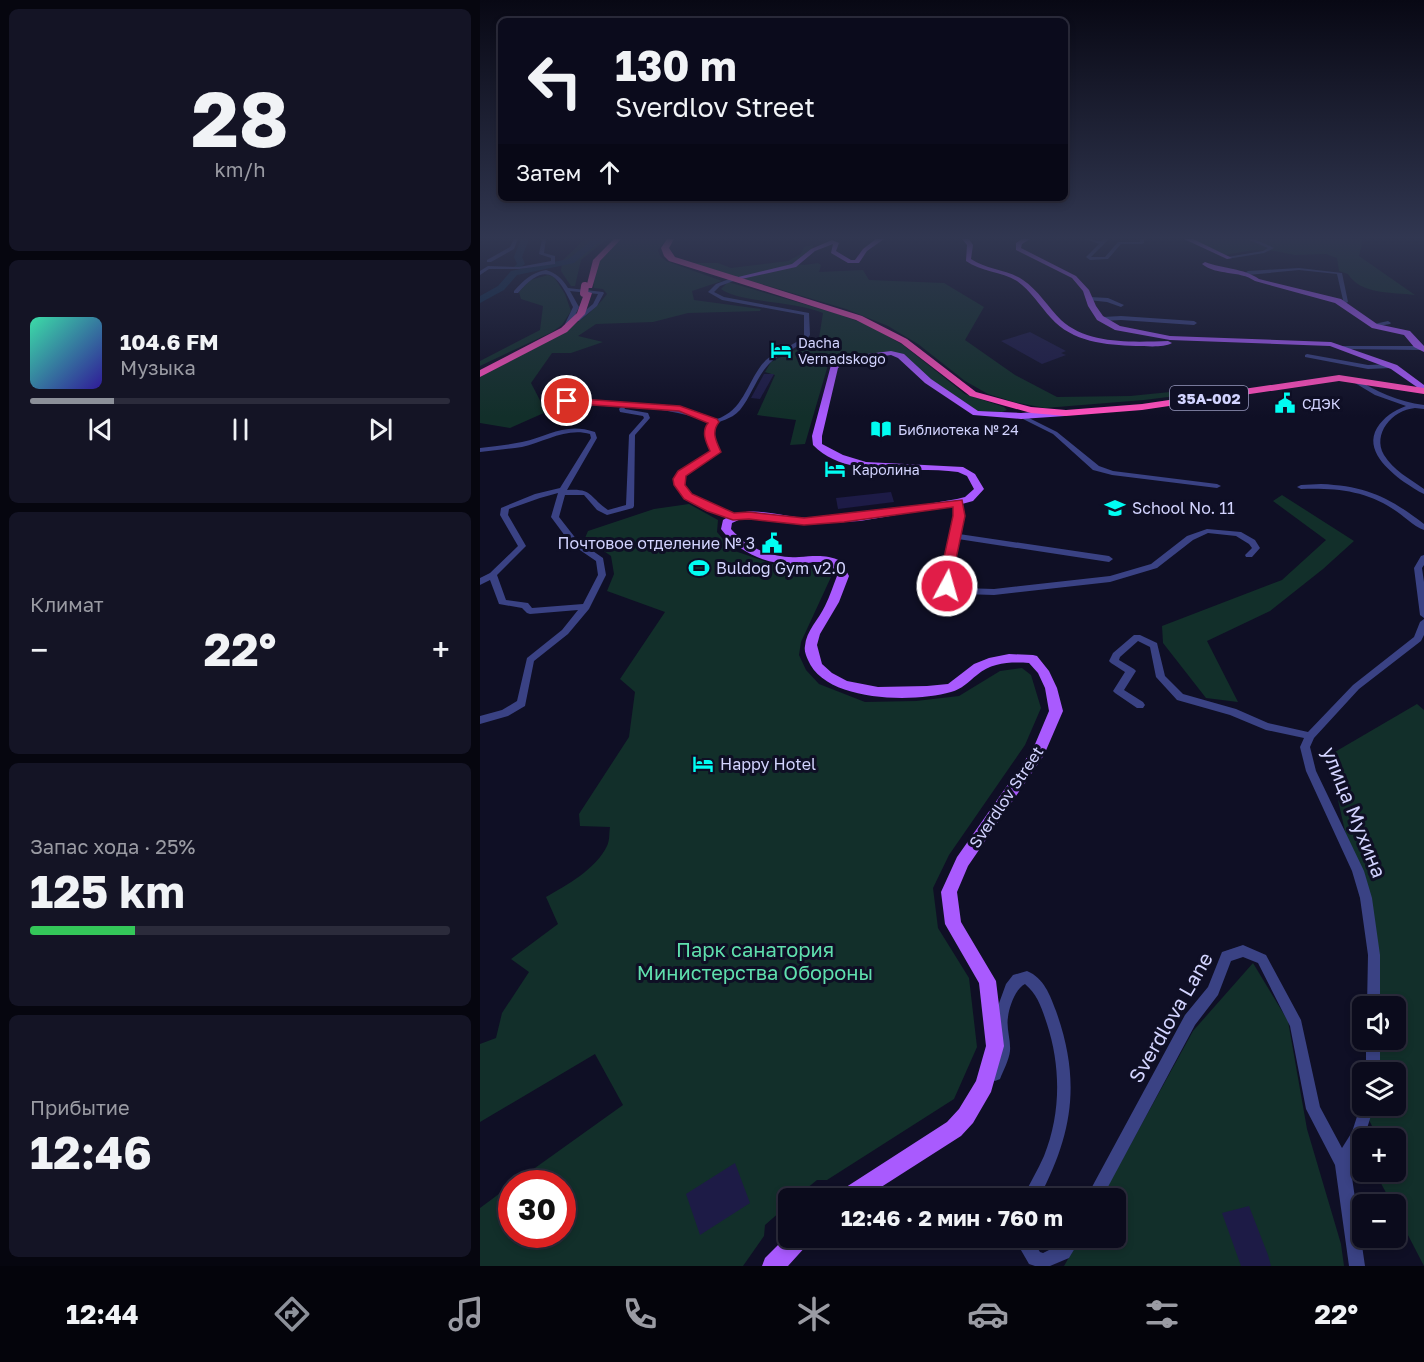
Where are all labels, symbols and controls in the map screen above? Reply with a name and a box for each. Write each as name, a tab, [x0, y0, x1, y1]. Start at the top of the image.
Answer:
text: 130 m	[615, 40, 737, 90]
icon: left	[516, 42, 594, 120]
text: 28	[191, 71, 289, 164]
text: Sverdlov Street	[615, 91, 815, 123]
icon: ahead	[593, 156, 626, 189]
text: km/h	[215, 157, 265, 181]
text: Затем	[516, 159, 581, 186]
text: 104.6 FM	[120, 328, 219, 355]
place label: Dacha Vernadskogo	[798, 334, 886, 367]
hotel icon: Dacha Vernadskogo	[769, 338, 793, 362]
text: Музыка	[120, 355, 196, 379]
pin	[541, 375, 592, 426]
icon: arrive	[550, 384, 583, 417]
road number: 35А-002	[1170, 386, 1248, 410]
public building icon: СДЭК	[1273, 391, 1297, 415]
place label: СДЭК	[1302, 395, 1341, 412]
icon: previous	[84, 413, 117, 446]
icon: pause	[224, 413, 257, 446]
icon: next	[364, 413, 397, 446]
library icon: Библиотека № 24	[869, 417, 893, 441]
place label: Библиотека № 24	[898, 421, 1019, 438]
hotel icon: Каролина	[823, 457, 847, 481]
place label: Каролина	[852, 461, 920, 478]
school or university icon: School No. 11	[1103, 496, 1127, 520]
place label: School No. 11	[1132, 498, 1235, 518]
public building icon: Почтовое отделение № 3	[760, 531, 784, 555]
place label: Почтовое отделение № 3	[558, 533, 755, 553]
position arrow	[915, 554, 979, 618]
sports icon: Buldog Gym v2.0	[687, 556, 711, 580]
place label: Buldog Gym v2.0	[716, 558, 846, 578]
text: Климат	[30, 592, 104, 616]
text: 22°	[204, 622, 276, 676]
text: −	[30, 630, 48, 669]
text: +	[432, 630, 450, 669]
street label: Sverdlov Street	[965, 742, 1047, 852]
street label: улица Мухина	[1318, 743, 1392, 881]
hotel icon: Happy Hotel	[691, 752, 715, 776]
place label: Happy Hotel	[720, 754, 816, 774]
text: Запас хода · 25%	[30, 834, 195, 858]
text: 125 km	[30, 864, 185, 918]
park label: Парк санатория Министерства Обороны	[637, 937, 873, 984]
street label: Sverdlova Lane	[1123, 948, 1217, 1086]
map controls	[1352, 996, 1406, 1248]
button: sound	[1352, 996, 1406, 1050]
button: layers	[1352, 1062, 1406, 1116]
text: Прибытие	[30, 1095, 130, 1119]
text: 12:46	[30, 1125, 152, 1179]
button: +	[1352, 1128, 1406, 1182]
speed limit sign: 30	[498, 1170, 576, 1248]
button: −	[1352, 1194, 1406, 1248]
text: 12:46 · 2 мин · 760 m	[841, 1204, 1063, 1231]
icon: directions	[271, 1293, 313, 1335]
icon: music	[445, 1293, 487, 1335]
icon: phone	[619, 1293, 661, 1335]
icon: climate	[793, 1293, 835, 1335]
icon: car	[967, 1293, 1009, 1335]
icon: filters	[1141, 1293, 1183, 1335]
text: 12:44	[66, 1298, 139, 1330]
text: 22°	[1315, 1298, 1358, 1330]

